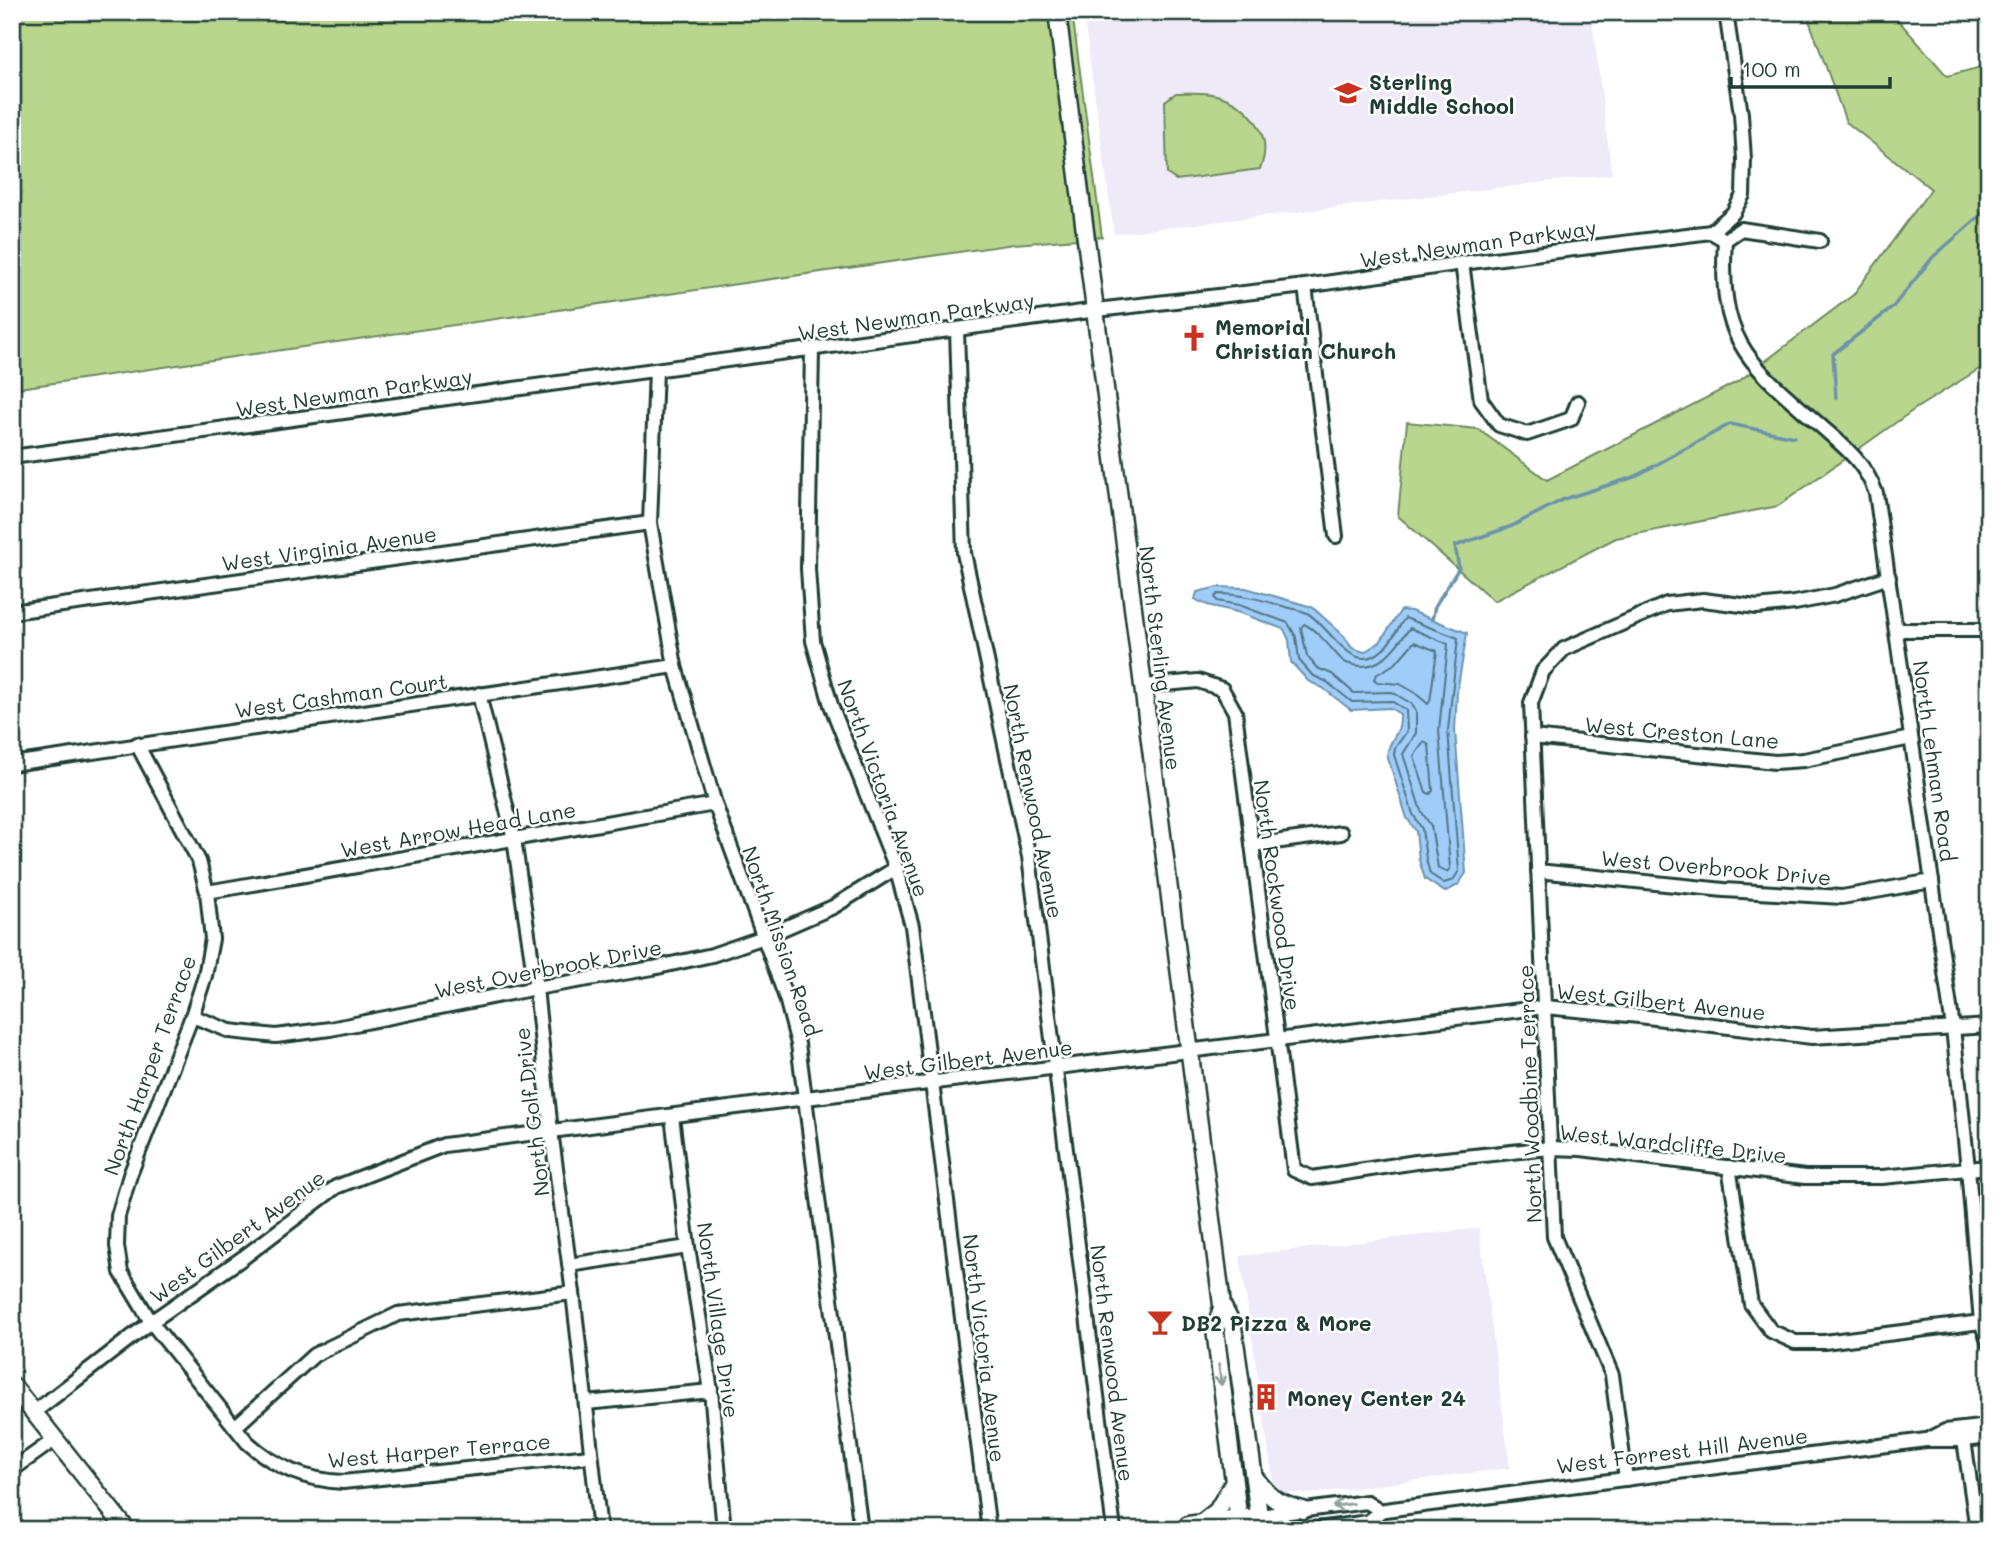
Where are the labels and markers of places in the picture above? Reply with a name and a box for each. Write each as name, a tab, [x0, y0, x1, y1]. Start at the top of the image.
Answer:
place label: Sterling Middle School	[1369, 68, 1515, 119]
school or university icon: Sterling Middle School	[1333, 78, 1363, 108]
place label: Memorial Christian Church	[1215, 313, 1396, 364]
church icon: Memorial Christian Church	[1179, 323, 1209, 353]
bar icon: DB2 Pizza & More	[1145, 1307, 1175, 1337]
place label: DB2 Pizza & More	[1181, 1309, 1372, 1336]
building icon: Money Center 24	[1251, 1382, 1281, 1412]
place label: Money Center 24	[1287, 1384, 1466, 1412]

